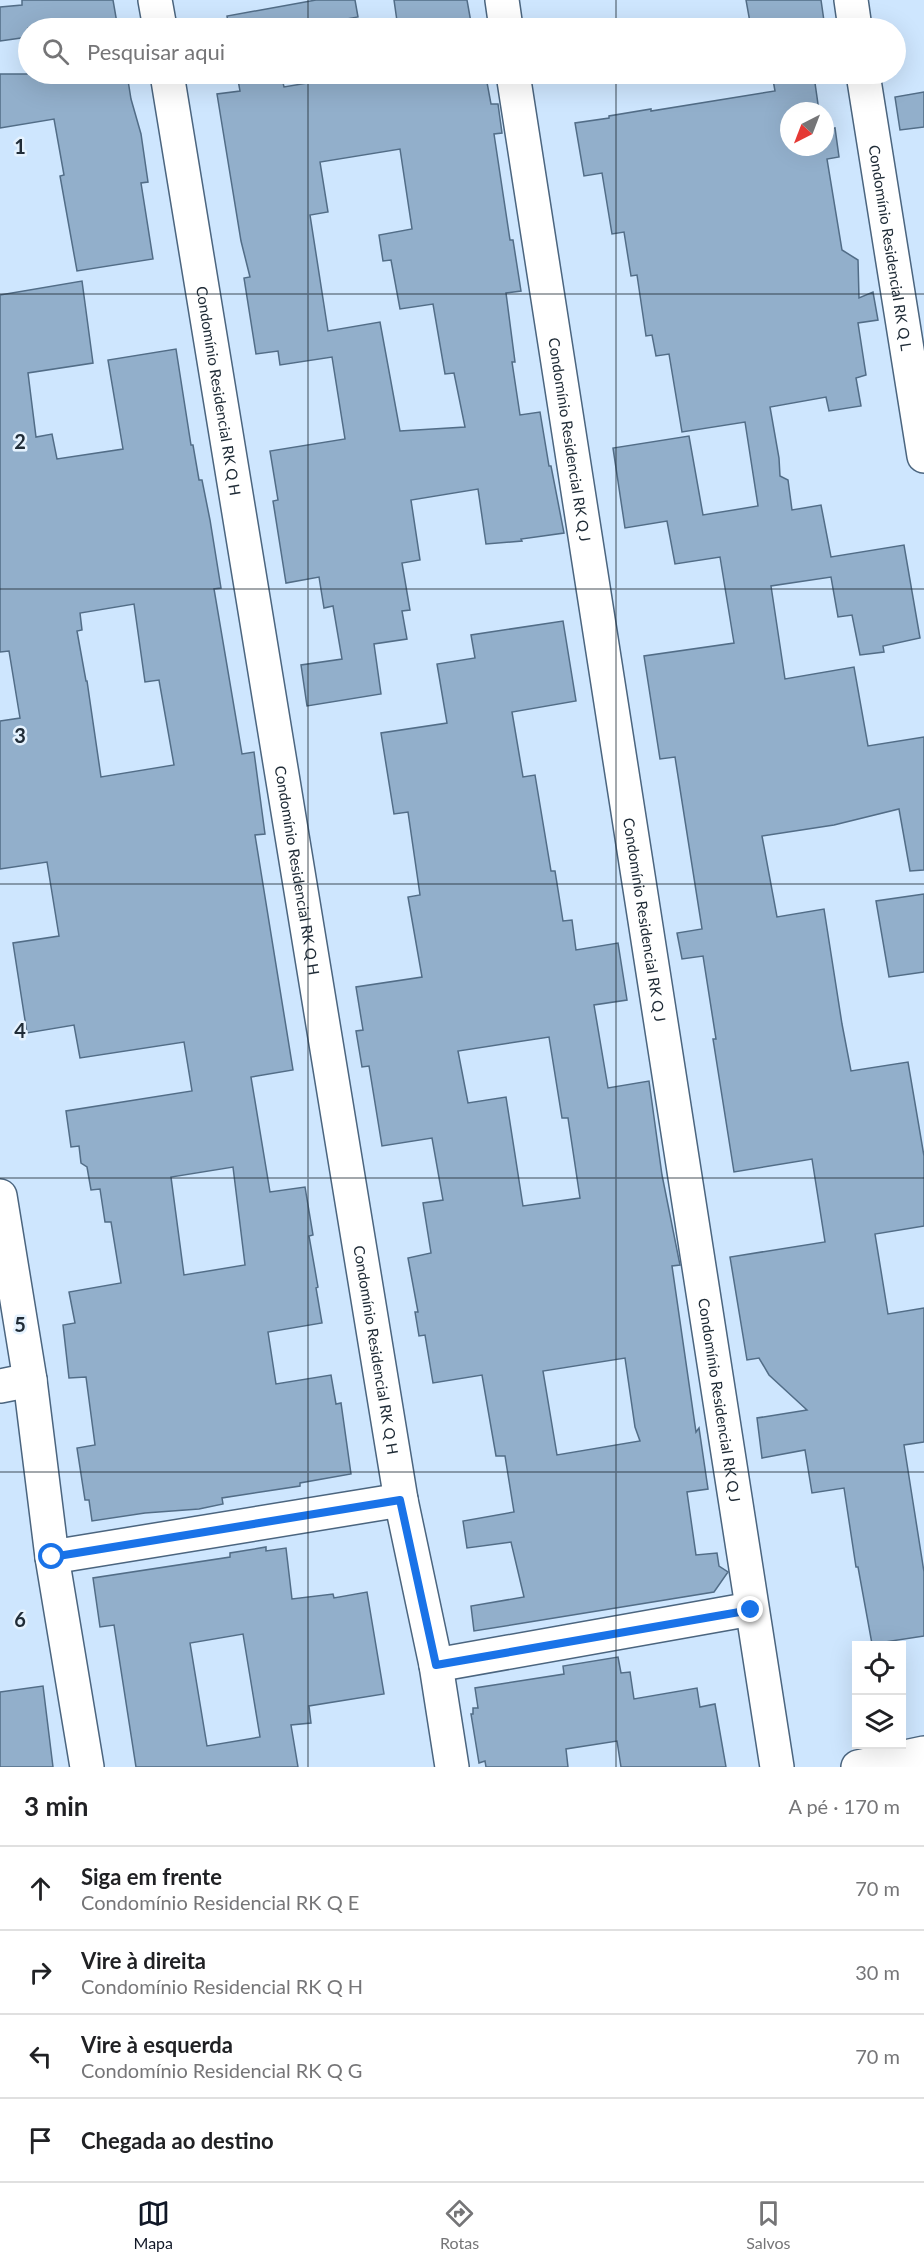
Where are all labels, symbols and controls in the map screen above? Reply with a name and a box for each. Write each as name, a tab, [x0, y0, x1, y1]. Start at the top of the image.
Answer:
search box	[18, 18, 906, 84]
icon: search	[39, 35, 72, 68]
text: Pesquisar aqui	[87, 38, 225, 65]
north arrow	[780, 102, 834, 156]
text: 1	[14, 134, 26, 158]
street label: Condomínio Residencial RK Q L	[865, 144, 916, 352]
street label: Condomínio Residencial RK Q H	[193, 285, 245, 497]
street label: Condomínio Residencial RK Q J	[545, 336, 595, 543]
text: 2	[14, 429, 26, 453]
text: 3	[14, 723, 26, 747]
street label: Condomínio Residencial RK Q H	[272, 764, 324, 976]
street label: Condomínio Residencial RK Q J	[620, 817, 670, 1023]
text: 4	[14, 1018, 26, 1042]
street label: Condomínio Residencial RK Q H	[350, 1244, 402, 1456]
street label: Condomínio Residencial RK Q J	[695, 1297, 745, 1503]
text: 5	[14, 1312, 26, 1336]
route start	[38, 1543, 64, 1569]
route end	[737, 1596, 763, 1622]
text: 6	[14, 1607, 26, 1631]
map controls	[852, 1641, 906, 1749]
button: locate	[852, 1641, 906, 1695]
button: layers	[852, 1695, 906, 1749]
text: 3 min	[24, 1790, 88, 1822]
text: A pé · 170 m	[788, 1794, 900, 1818]
text: Siga em frente	[81, 1863, 222, 1890]
icon: ahead	[24, 1872, 57, 1905]
text: 70 m	[855, 1876, 900, 1900]
text: Condomínio Residencial RK Q E	[81, 1890, 359, 1914]
text: Vire à direita	[81, 1947, 206, 1974]
icon: right	[24, 1956, 57, 1989]
text: 30 m	[855, 1960, 900, 1984]
text: Condomínio Residencial RK Q H	[81, 1974, 363, 1998]
text: Vire à esquerda	[81, 2031, 233, 2058]
icon: left	[24, 2040, 57, 2073]
text: 70 m	[855, 2044, 900, 2068]
text: Condomínio Residencial RK Q G	[81, 2058, 362, 2082]
icon: arrive	[24, 2124, 57, 2157]
text: Chegada ao destino	[81, 2127, 274, 2154]
tab: Mapa	[134, 2197, 173, 2252]
tab: Rotas	[440, 2197, 479, 2252]
tab: Salvos	[746, 2197, 790, 2252]

